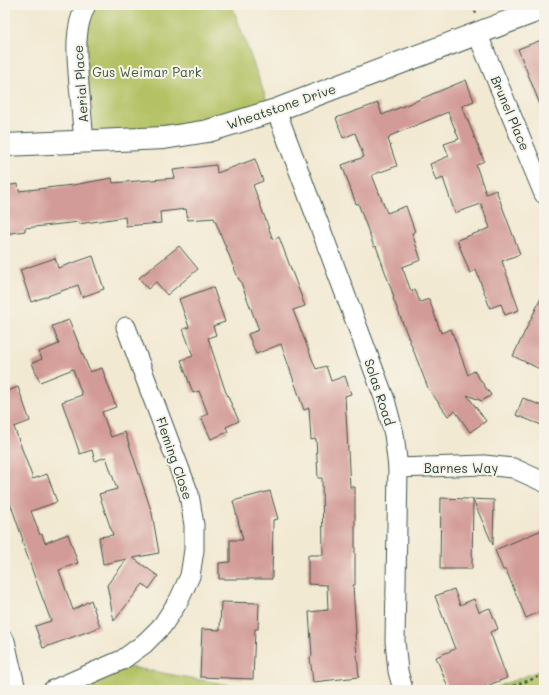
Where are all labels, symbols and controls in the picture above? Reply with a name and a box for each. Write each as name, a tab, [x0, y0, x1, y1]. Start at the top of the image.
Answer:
street label: Aerial Place	[69, 44, 91, 124]
park label: Gus Weimar Park	[92, 63, 202, 80]
street label: Brunel Place	[488, 73, 534, 153]
street label: Wheatstone Drive	[224, 79, 338, 133]
street label: Solas Road	[361, 356, 399, 428]
street label: Fleming Close	[153, 414, 197, 502]
street label: Barnes Way	[424, 459, 499, 476]

